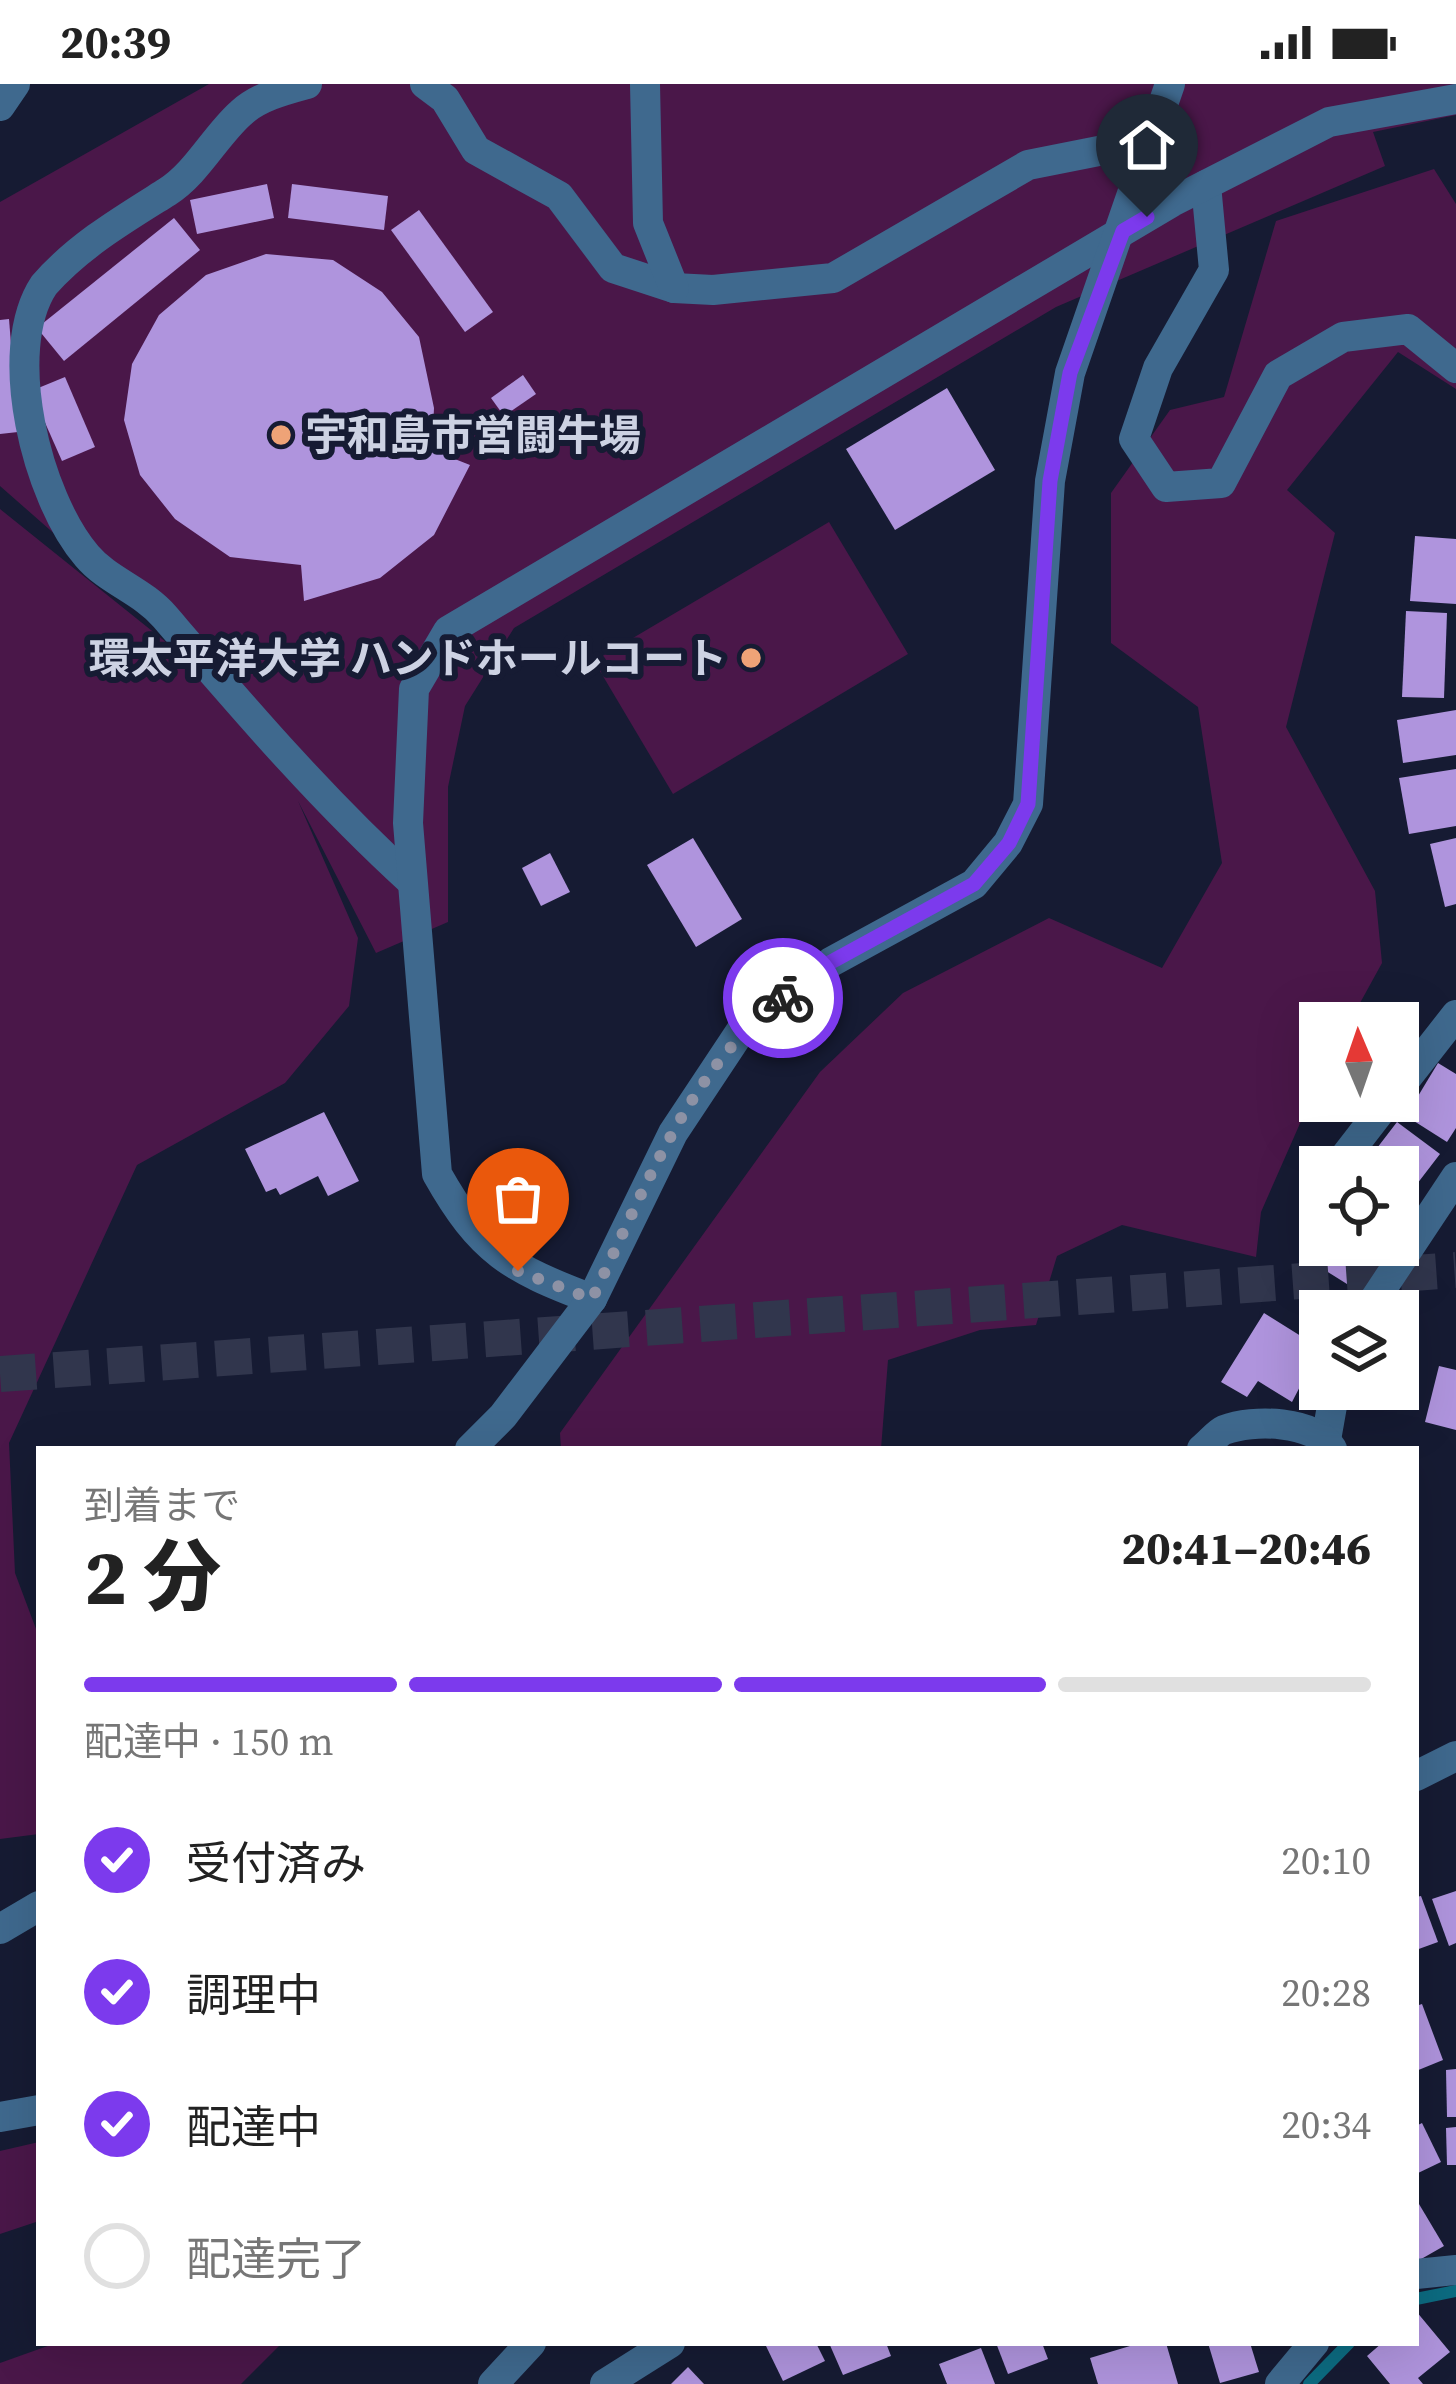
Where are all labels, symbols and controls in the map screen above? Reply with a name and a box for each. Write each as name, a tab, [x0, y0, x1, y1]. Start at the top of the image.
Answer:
text: 20:39	[60, 11, 171, 73]
pin	[1096, 94, 1198, 217]
icon: home	[1114, 112, 1180, 178]
place label: 宇和島市営闘牛場	[305, 406, 641, 464]
marker: 宇和島市営闘牛場	[268, 422, 294, 448]
place label: 環太平洋大学 ハンドホールコート	[89, 629, 727, 687]
marker: 環太平洋大学 ハンドホールコート	[738, 645, 764, 671]
courier	[723, 938, 843, 1058]
icon: bike	[750, 965, 816, 1031]
north arrow	[1299, 1002, 1419, 1122]
map controls	[1299, 1002, 1419, 1410]
button: locate	[1299, 1146, 1419, 1266]
pin	[467, 1148, 569, 1271]
icon: bag	[485, 1166, 551, 1232]
button: layers	[1299, 1290, 1419, 1410]
text: 到着まで	[84, 1479, 240, 1532]
text: 20:41–20:46	[1121, 1517, 1371, 1579]
text: 2 分	[84, 1523, 221, 1630]
text: 配達中 · 150 m	[84, 1715, 334, 1768]
icon: check	[84, 1827, 150, 1893]
text: 受付済み	[186, 1832, 366, 1894]
text: 20:10	[1281, 1834, 1371, 1887]
icon: check	[84, 1959, 150, 2025]
text: 調理中	[186, 1964, 321, 2026]
text: 20:28	[1281, 1966, 1371, 2019]
icon: check	[84, 2091, 150, 2157]
text: 配達中	[186, 2096, 321, 2158]
text: 20:34	[1281, 2098, 1371, 2151]
text: 配達完了	[186, 2228, 366, 2290]

